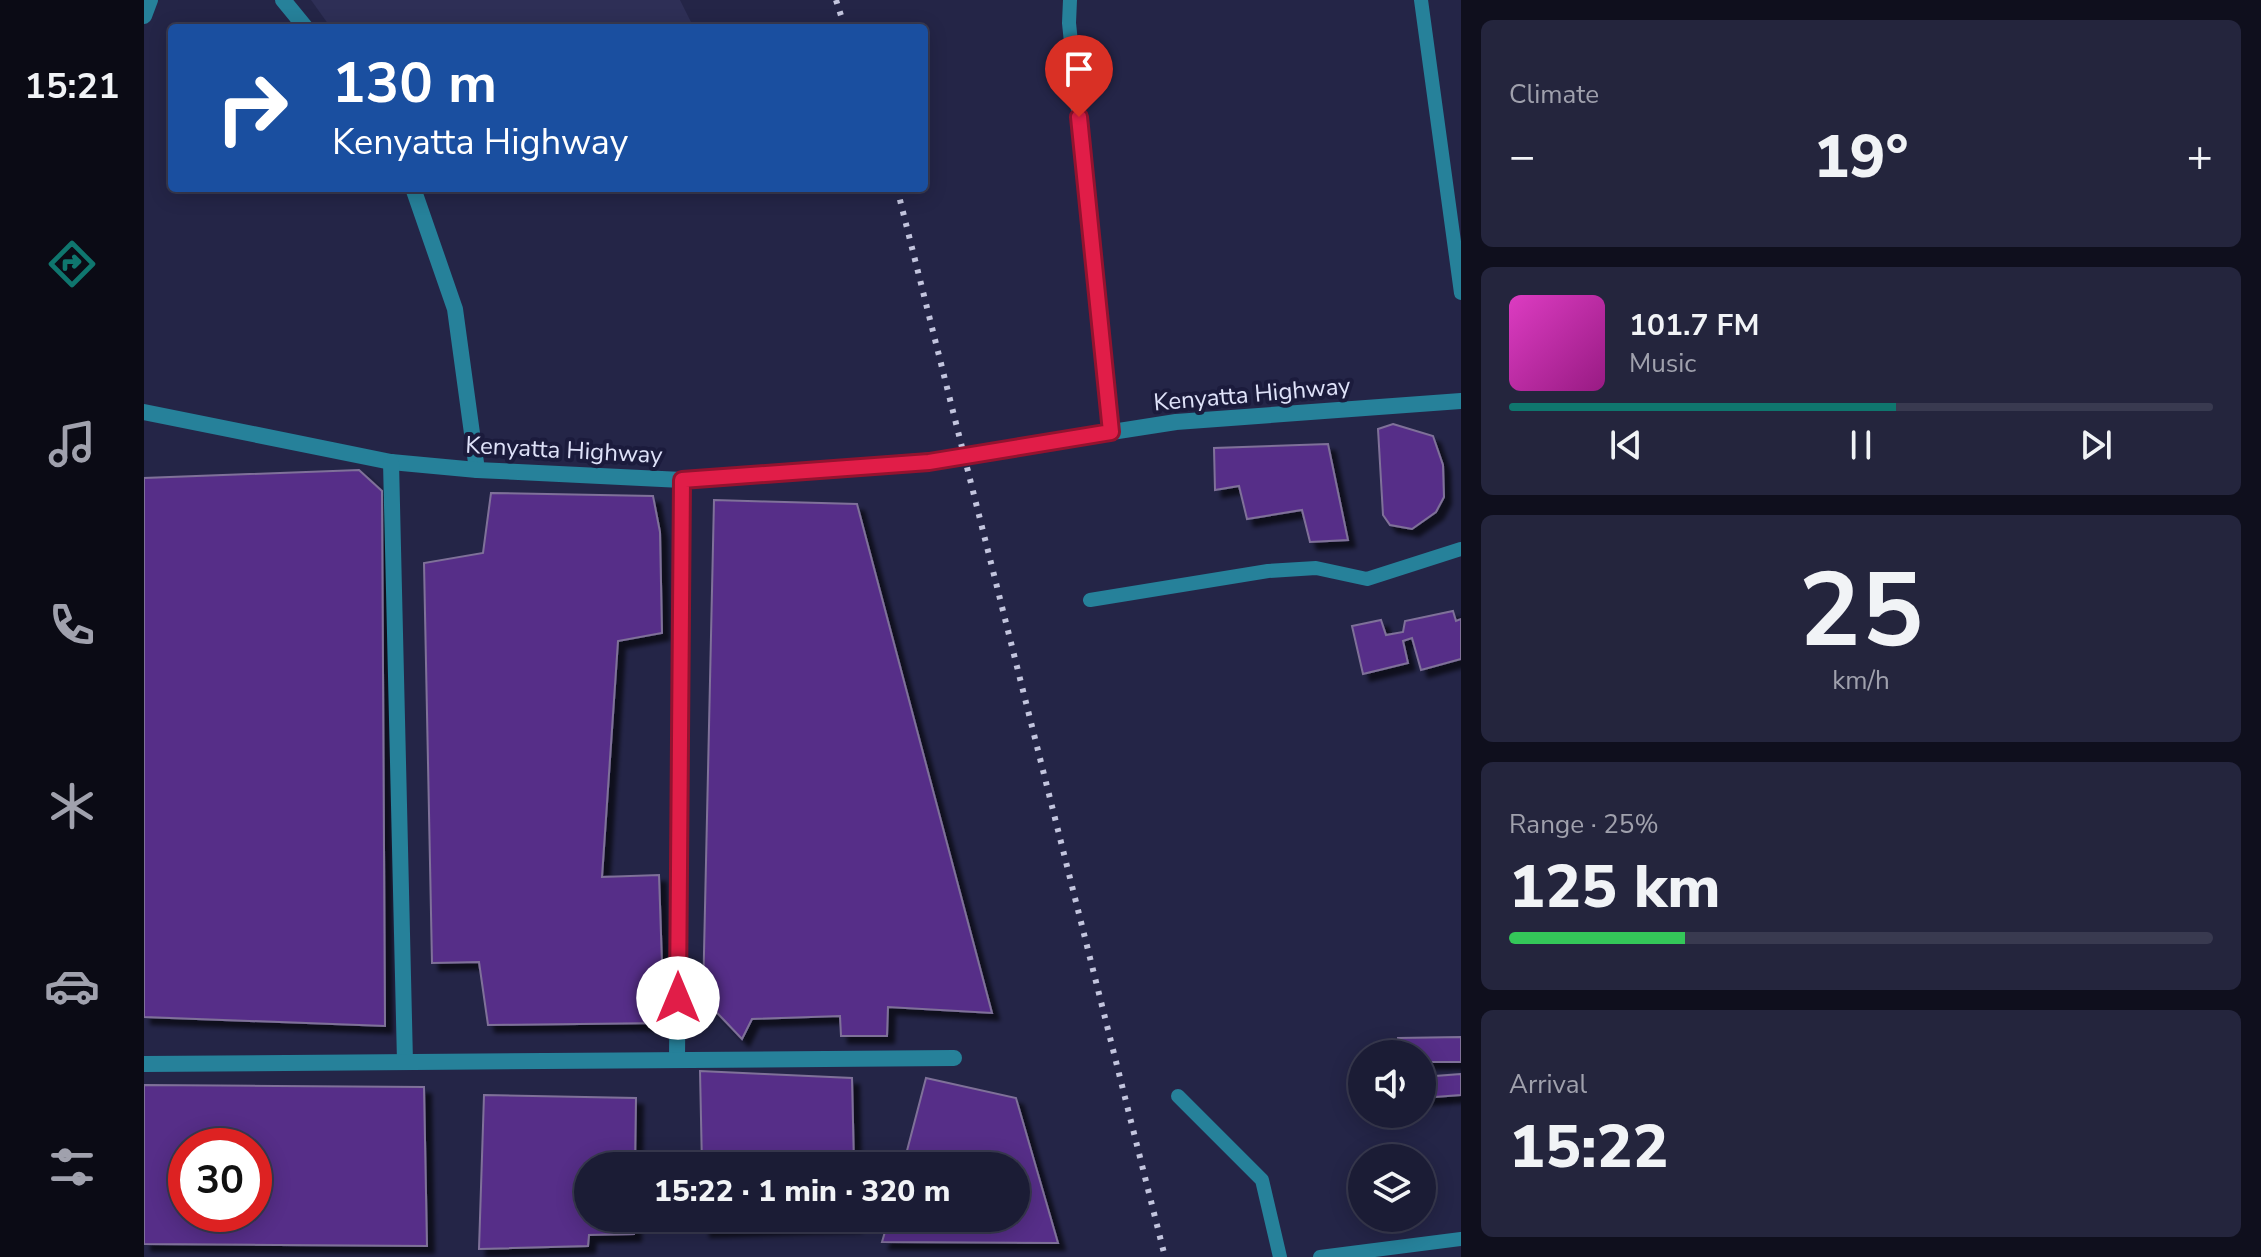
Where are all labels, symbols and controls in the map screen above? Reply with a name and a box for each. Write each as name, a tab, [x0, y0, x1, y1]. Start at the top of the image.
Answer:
pin	[1045, 35, 1113, 117]
text: 130 m	[332, 45, 497, 122]
icon: arrive	[1057, 47, 1101, 91]
icon: right	[200, 56, 304, 160]
text: 15:21	[24, 62, 120, 111]
text: Climate	[1509, 77, 1599, 112]
text: 19°	[1813, 116, 1909, 198]
text: Kenyatta Highway	[332, 118, 628, 167]
text: −	[1509, 127, 1535, 187]
text: +	[2187, 127, 2213, 187]
icon: directions	[44, 236, 100, 292]
text: 101.7 FM	[1629, 305, 1759, 346]
text: Music	[1629, 346, 1696, 381]
street label: Kenyatta Highway	[1152, 369, 1352, 419]
icon: music	[44, 416, 100, 472]
icon: previous	[1604, 423, 1648, 467]
icon: pause	[1839, 423, 1883, 467]
icon: next	[2074, 423, 2118, 467]
street label: Kenyatta Highway	[465, 429, 664, 471]
text: 25	[1799, 540, 1923, 682]
icon: phone	[44, 597, 100, 653]
text: km/h	[1832, 663, 1890, 698]
icon: climate	[44, 778, 100, 834]
text: Range · 25%	[1509, 807, 1659, 842]
text: 125 km	[1509, 846, 1721, 928]
position arrow	[636, 956, 720, 1040]
icon: car	[44, 958, 100, 1014]
map controls	[1348, 1040, 1436, 1232]
button: sound	[1348, 1040, 1436, 1128]
text: Arrival	[1509, 1067, 1587, 1102]
text: 15:22	[1509, 1106, 1669, 1188]
speed limit sign: 30	[168, 1128, 272, 1232]
icon: filters	[44, 1139, 100, 1195]
button: layers	[1348, 1144, 1436, 1232]
text: 15:22 · 1 min · 320 m	[654, 1171, 950, 1212]

